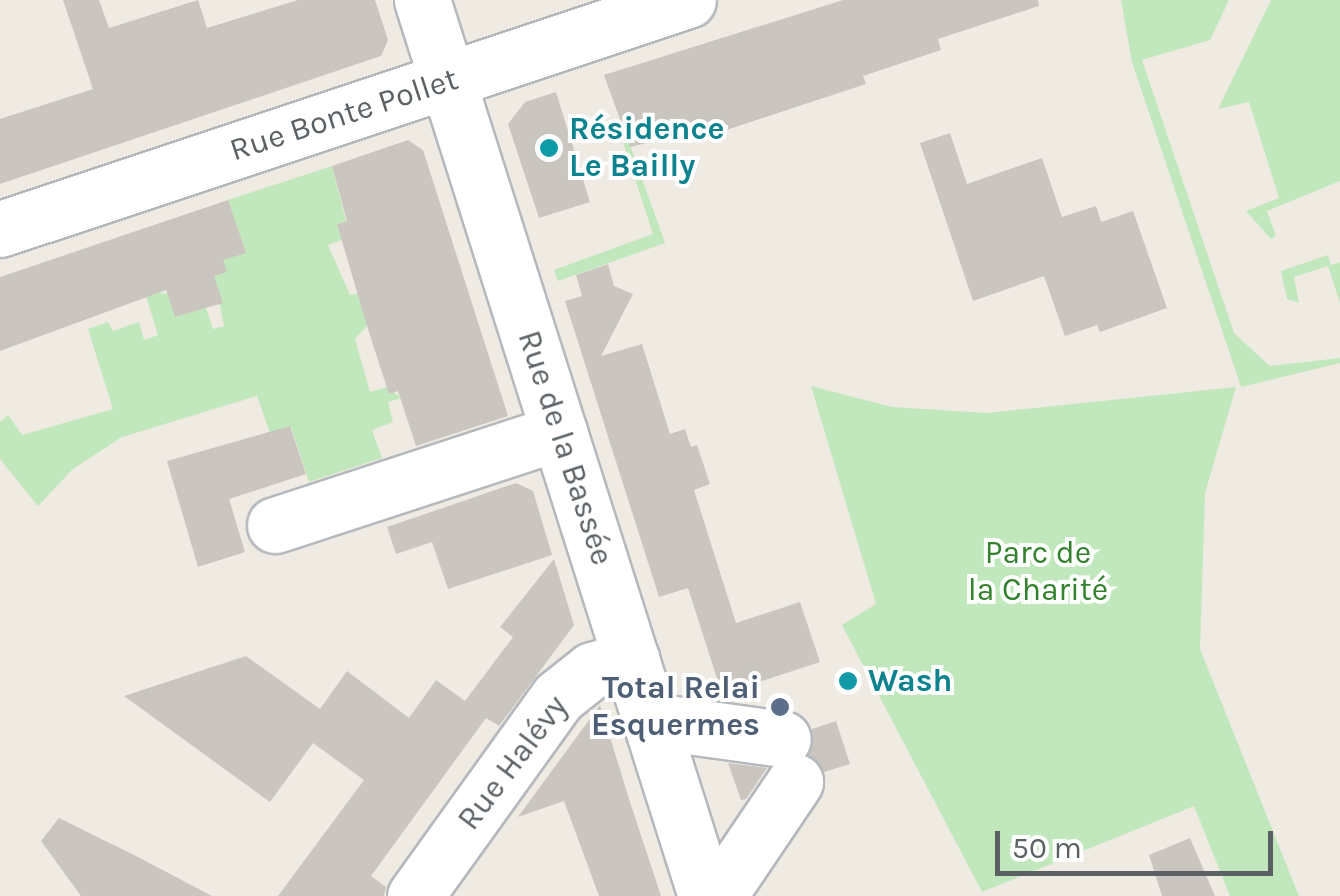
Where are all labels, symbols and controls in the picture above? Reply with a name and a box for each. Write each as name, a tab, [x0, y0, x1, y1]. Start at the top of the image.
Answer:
street label: Rue Bonte Pollet	[225, 60, 463, 170]
place label: Résidence Le Bailly	[569, 111, 724, 186]
marker: Résidence Le Bailly	[538, 137, 560, 159]
street label: Rue de la Bassée	[509, 326, 621, 570]
park label: Parc de la Charité	[968, 535, 1108, 610]
place label: Wash	[868, 662, 953, 700]
place label: Total Relai Esquermes	[591, 670, 760, 745]
marker: Wash	[837, 670, 859, 692]
street label: Rue Halévy	[450, 688, 576, 838]
marker: Total Relai Esquermes	[769, 696, 791, 718]
scale bar	[1000, 811, 1278, 873]
text: 50 m	[1012, 830, 1082, 866]

